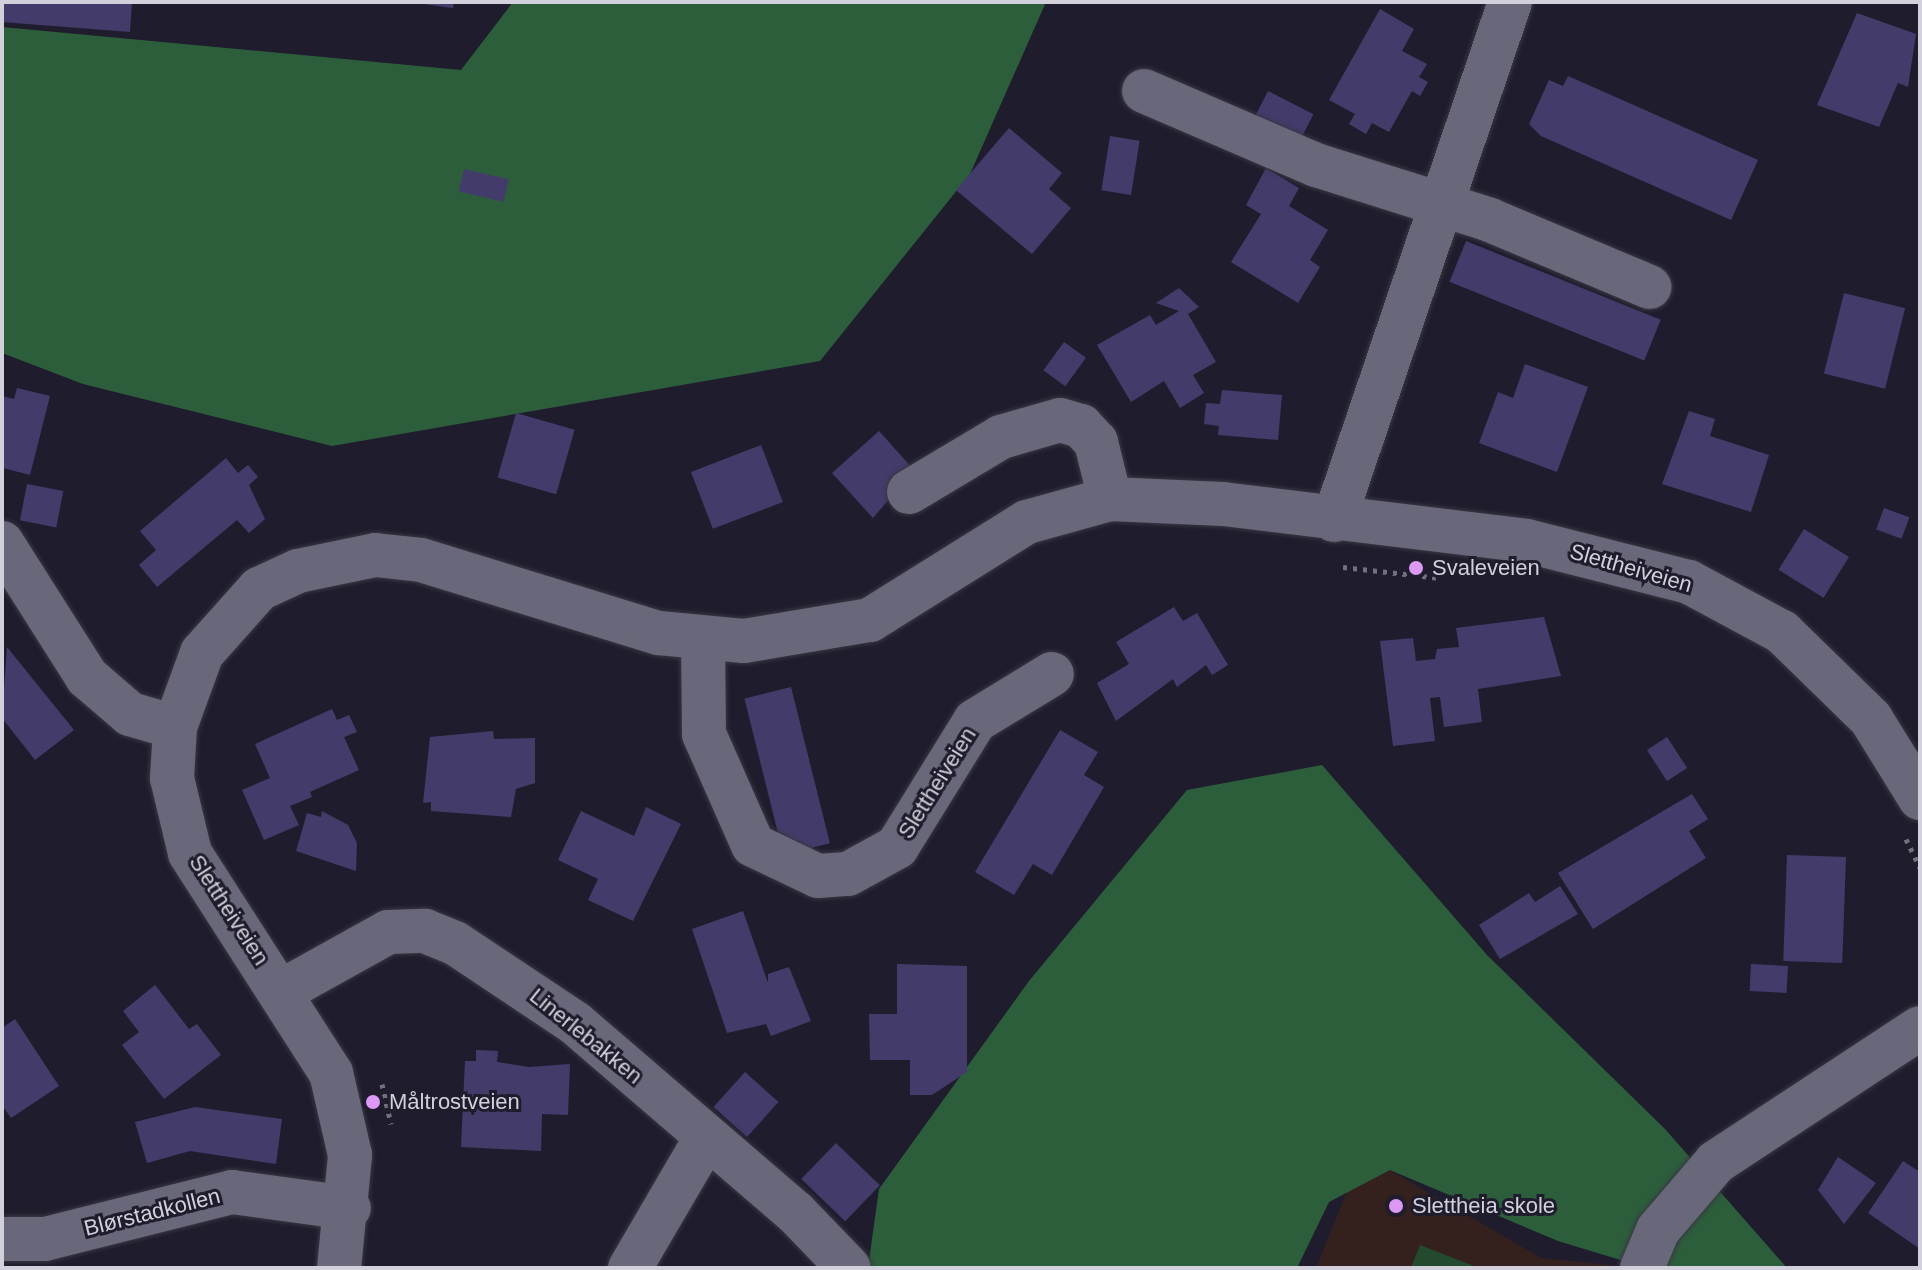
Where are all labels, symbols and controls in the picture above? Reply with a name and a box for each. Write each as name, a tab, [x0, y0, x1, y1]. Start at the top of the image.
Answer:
street label: Slettheiveien	[1567, 538, 1695, 598]
place label: Svaleveien	[1432, 555, 1540, 581]
marker: Svaleveien	[1407, 559, 1425, 577]
street label: Slettheiveien	[892, 723, 982, 843]
street label: Slettheiveien	[184, 850, 274, 970]
street label: Linerlebakken	[524, 983, 648, 1089]
place label: Måltrostveien	[389, 1089, 520, 1115]
marker: Måltrostveien	[364, 1093, 382, 1111]
street label: Blørstadkollen	[81, 1182, 223, 1242]
place label: Slettheia skole	[1412, 1193, 1555, 1219]
marker: Slettheia skole	[1387, 1197, 1405, 1215]

